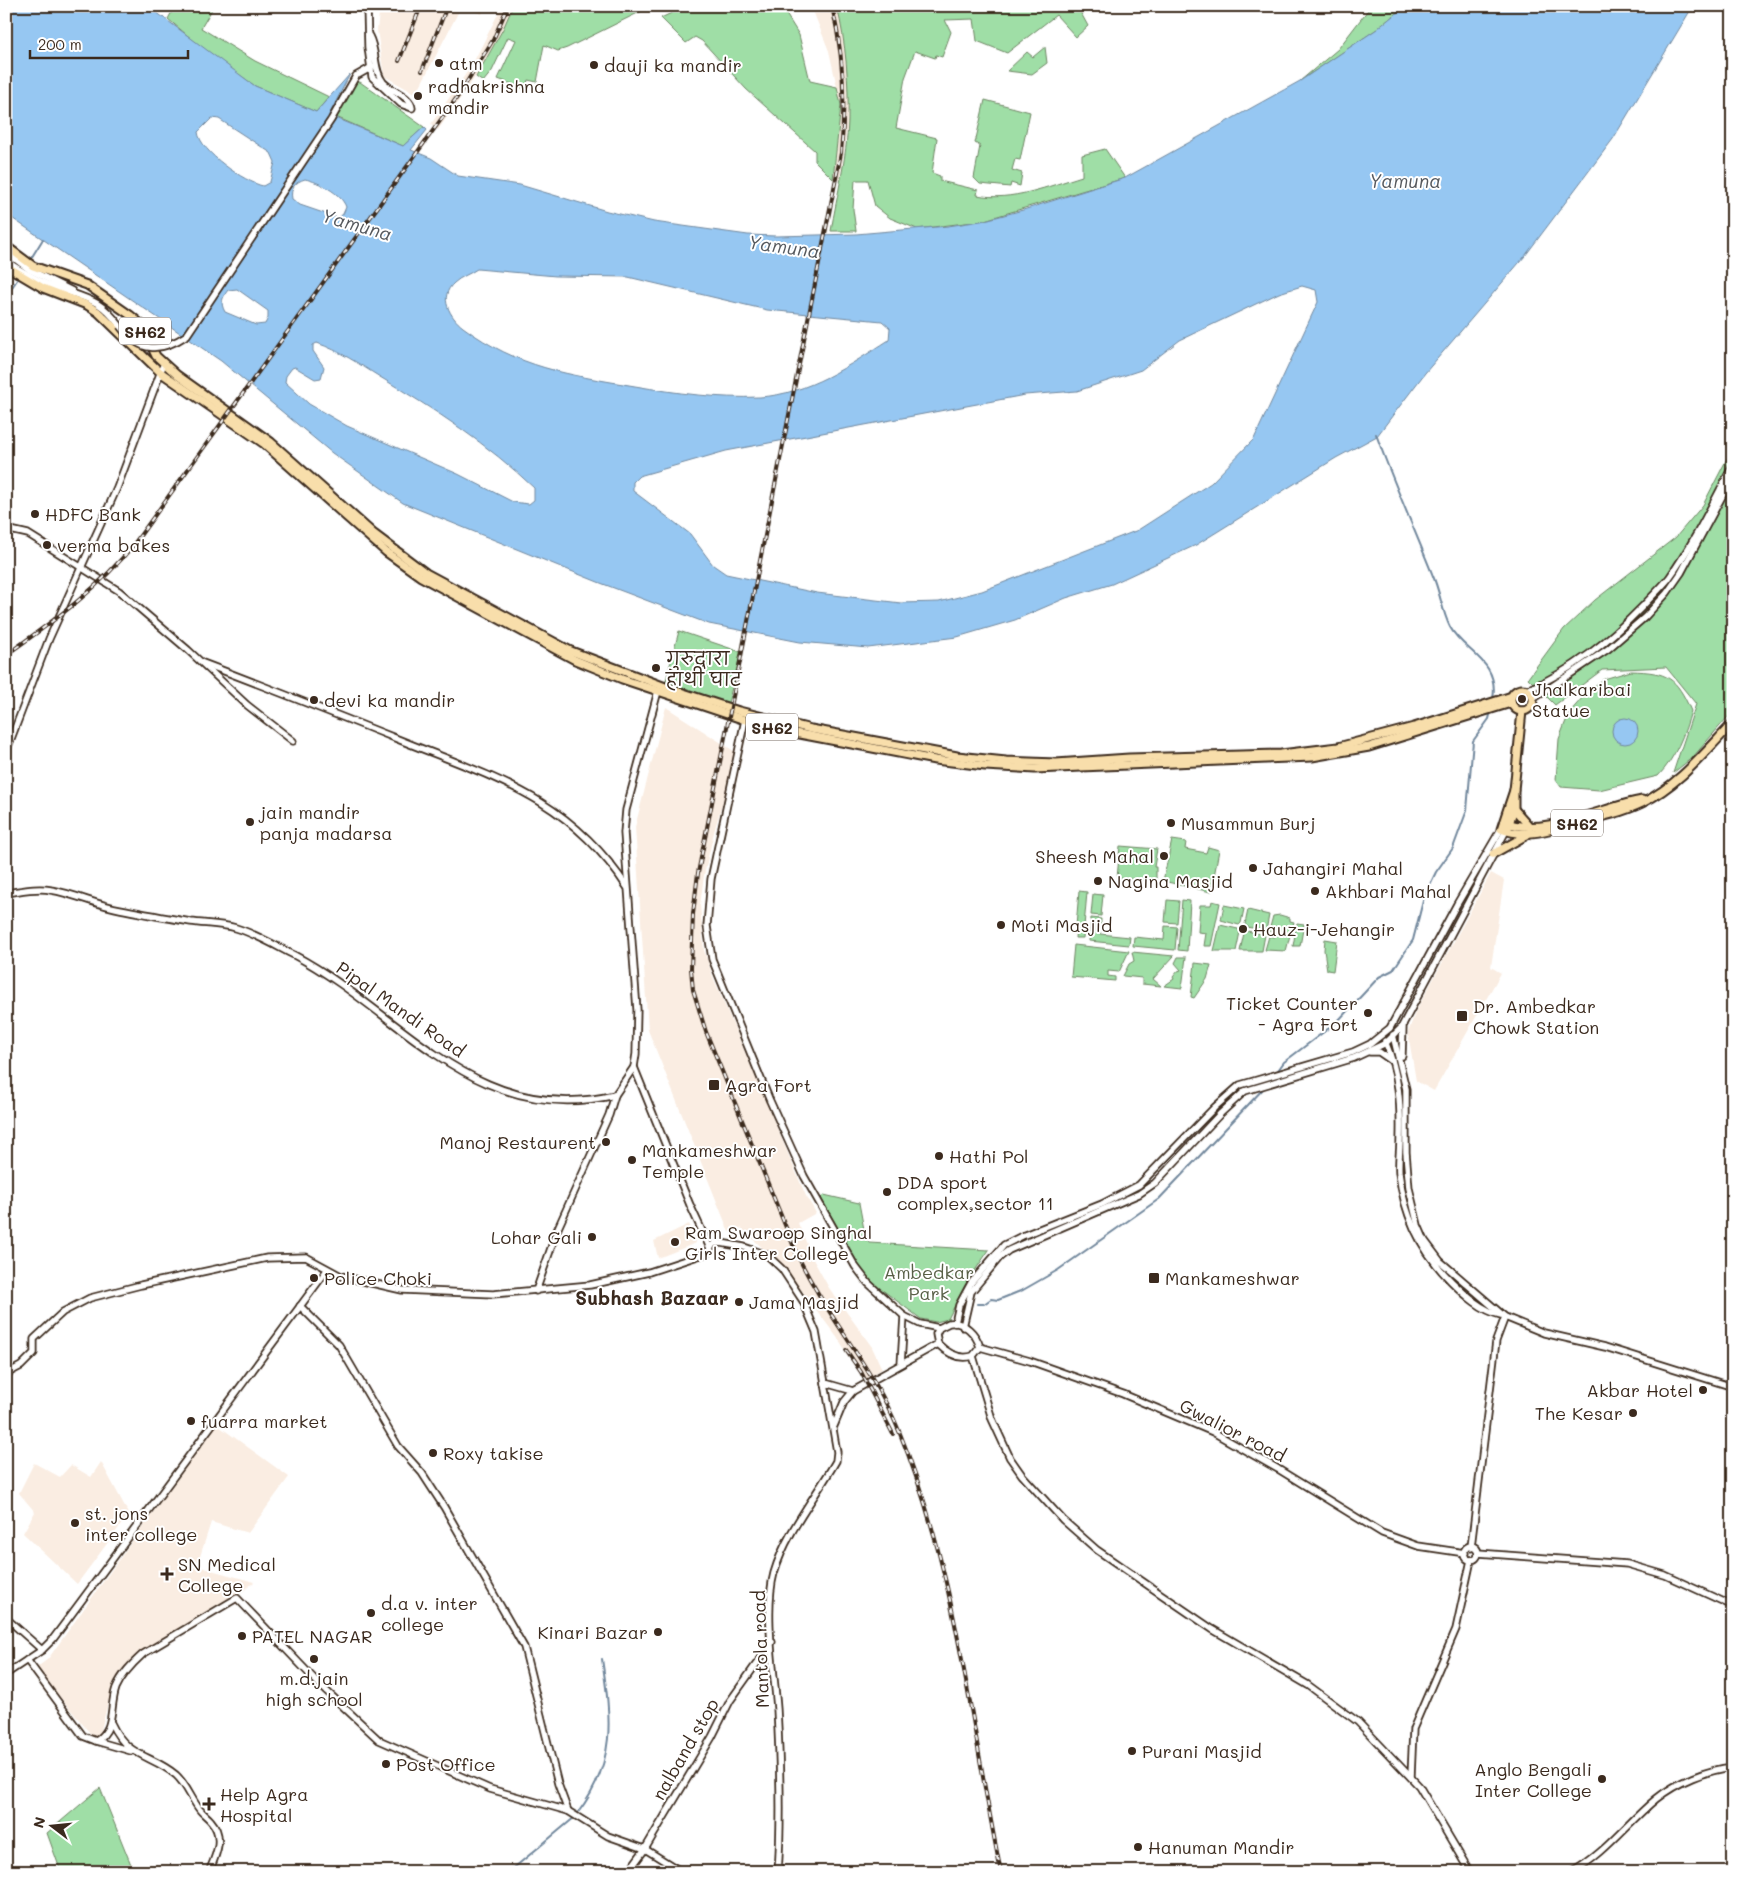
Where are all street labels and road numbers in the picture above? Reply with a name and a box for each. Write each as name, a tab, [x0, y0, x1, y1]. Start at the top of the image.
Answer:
road number: SH62	[119, 318, 171, 344]
road number: SH62	[746, 714, 798, 740]
road number: SH62	[1551, 810, 1603, 836]
street label: Pipal Mandi Road	[332, 956, 470, 1062]
street label: Gwalior road	[1176, 1393, 1290, 1467]
street label: Mantola road	[746, 1590, 774, 1708]
street label: nalband stop	[646, 1694, 724, 1804]

